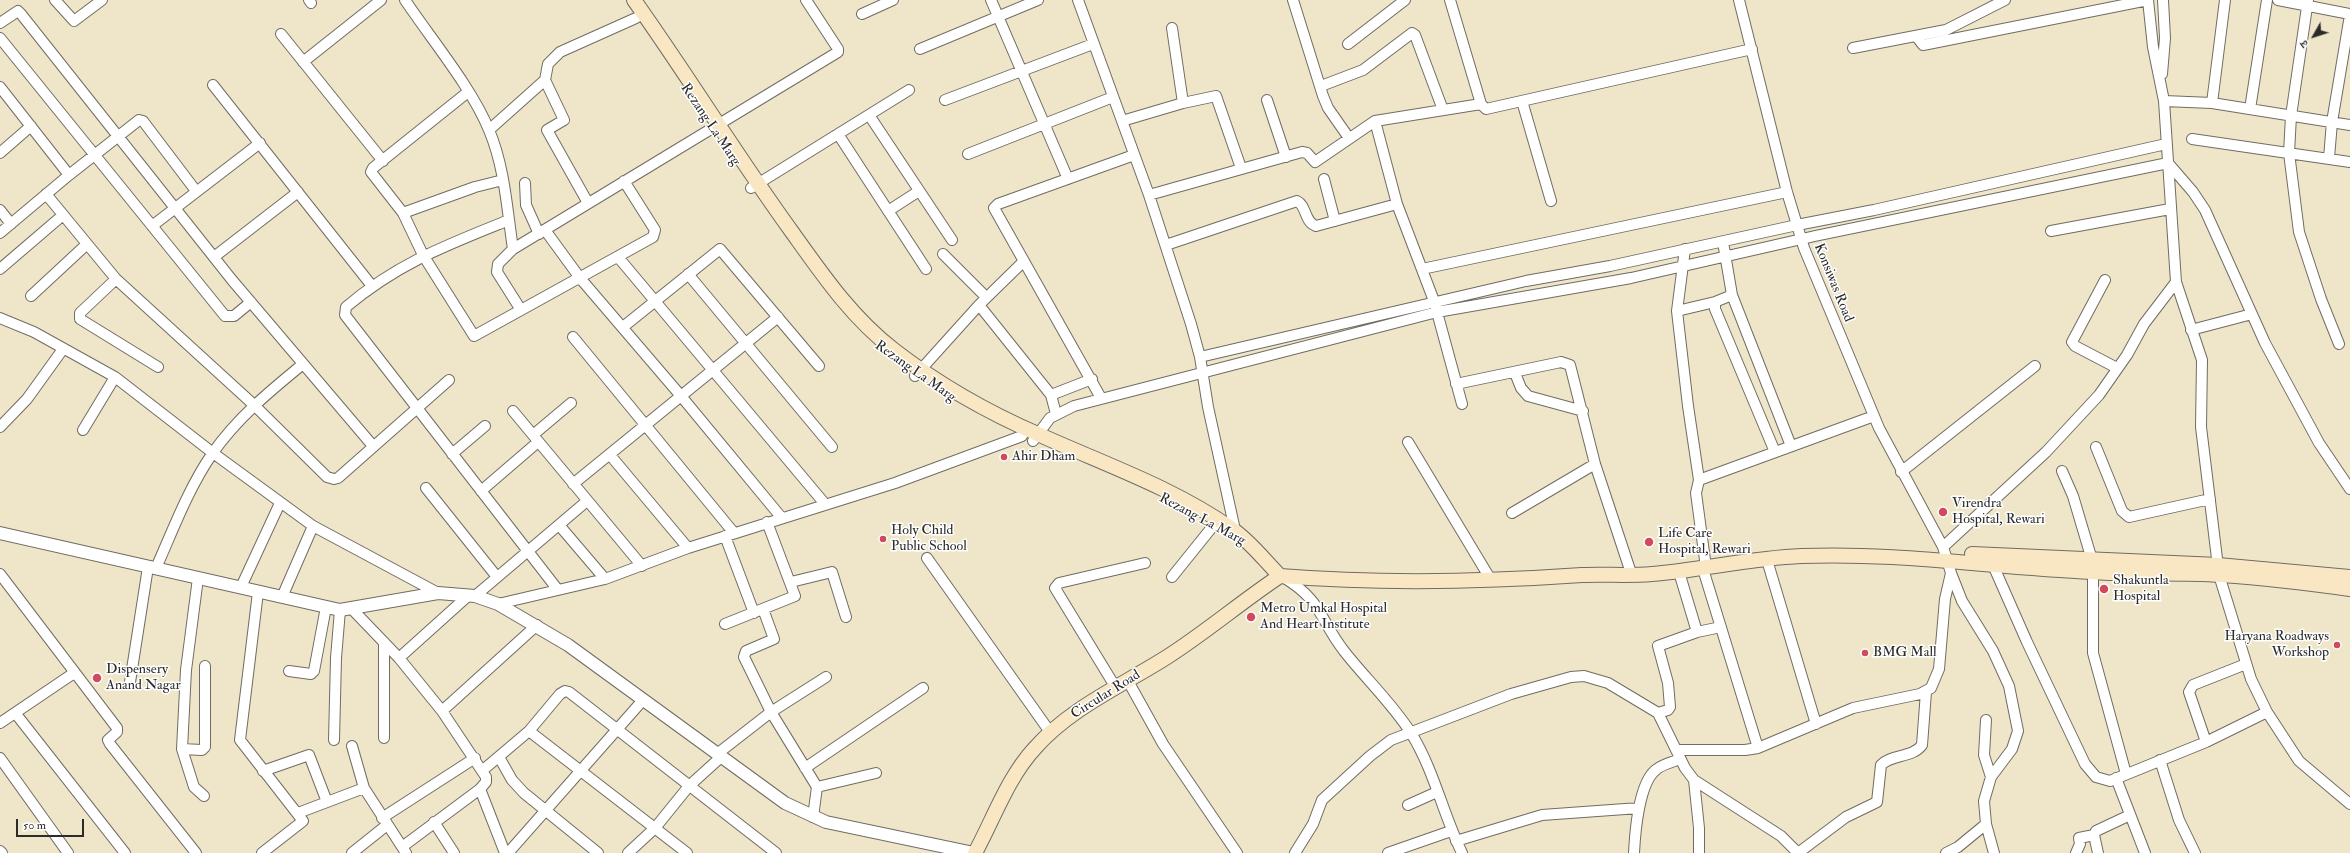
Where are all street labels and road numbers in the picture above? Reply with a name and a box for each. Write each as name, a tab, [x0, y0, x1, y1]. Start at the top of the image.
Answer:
street label: Rezang La Marg	[676, 81, 744, 169]
street label: Konsiwas Road	[1810, 241, 1856, 325]
street label: Rezang La Marg	[871, 338, 959, 406]
street label: Rezang La Marg	[1156, 490, 1248, 550]
street label: Circular Road	[1068, 667, 1144, 723]

